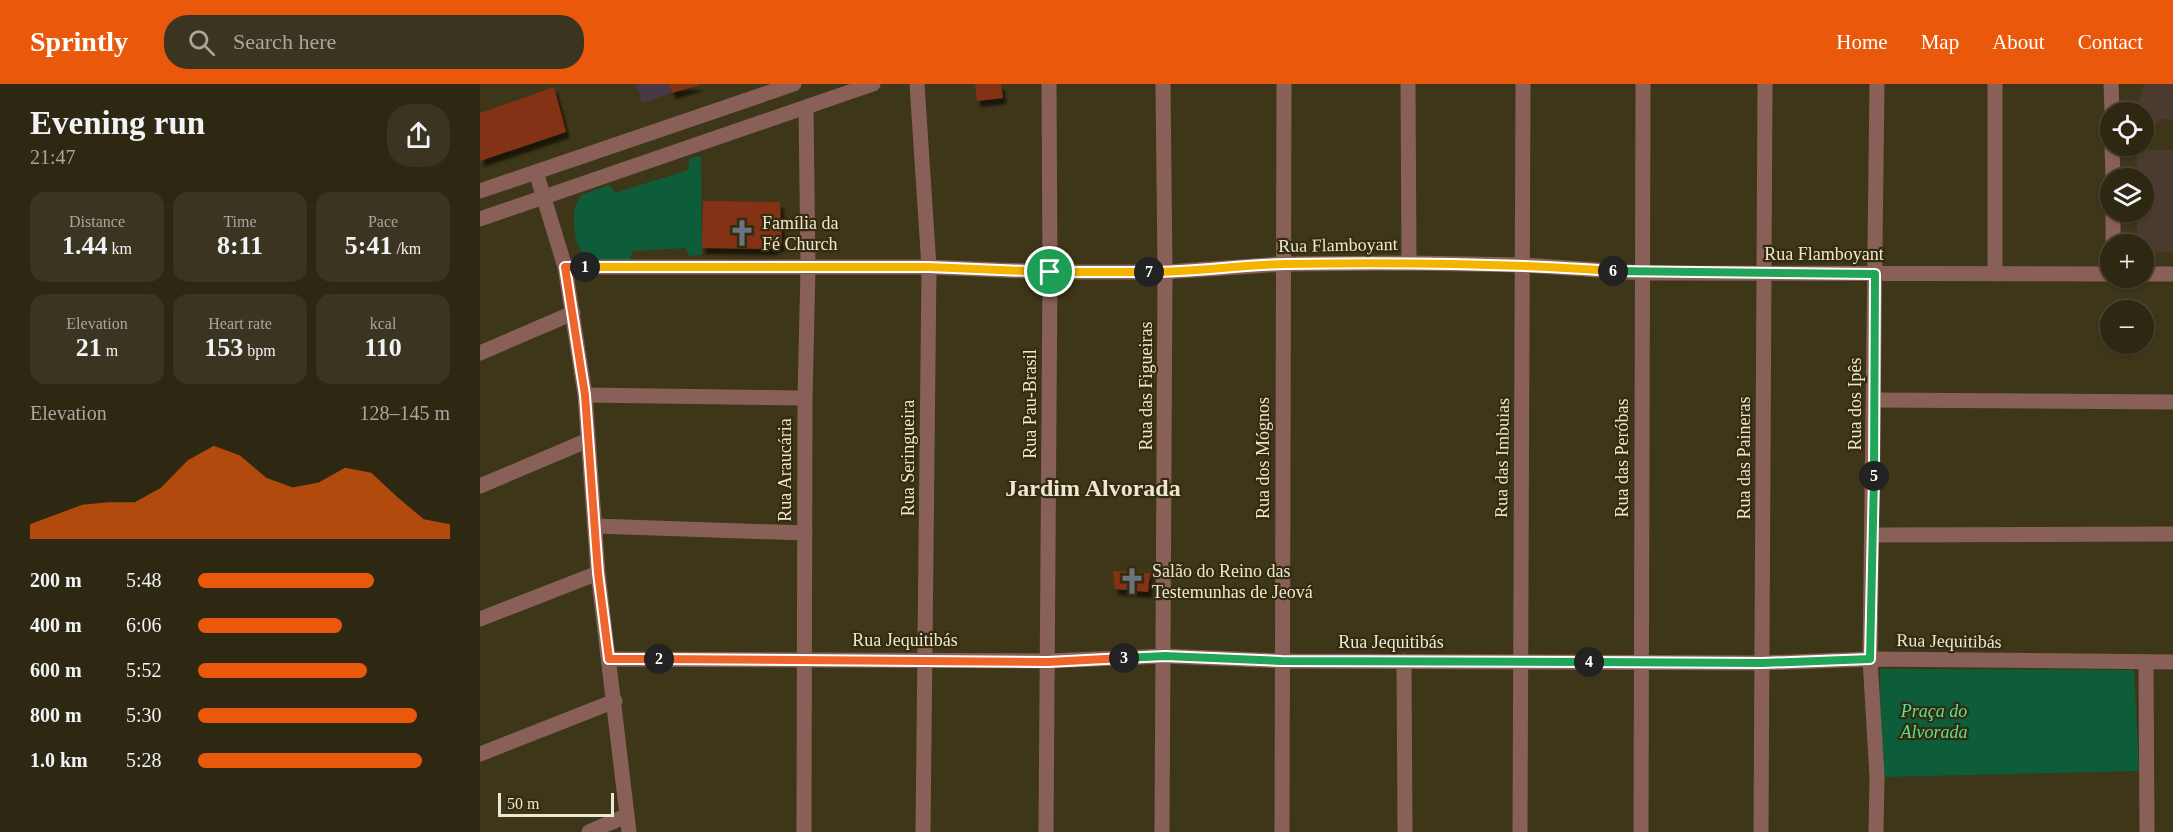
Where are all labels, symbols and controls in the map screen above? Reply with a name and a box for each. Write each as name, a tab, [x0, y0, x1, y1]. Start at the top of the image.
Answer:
search box	[164, 15, 584, 69]
text: Sprintly	[30, 26, 128, 57]
icon: search	[185, 26, 218, 59]
text: Search here	[233, 29, 336, 54]
text: Home	[1836, 30, 1888, 54]
text: Map	[1921, 30, 1959, 54]
text: About	[1992, 30, 2045, 54]
text: Contact	[2078, 30, 2143, 54]
map controls	[2100, 102, 2154, 354]
button: locate	[2100, 102, 2154, 156]
button: share	[387, 104, 450, 167]
text: Evening run	[30, 105, 205, 141]
text: 21:47	[30, 146, 76, 168]
button: layers	[2100, 168, 2154, 222]
text: Distance	[69, 213, 125, 230]
text: Time	[223, 213, 257, 230]
text: Pace	[368, 213, 398, 230]
place label: Família da Fé Church	[762, 213, 838, 254]
church icon: Família da Fé Church	[727, 218, 757, 248]
text: 1.44	[62, 231, 108, 260]
text: 8:11	[217, 231, 263, 260]
text: 5:41	[345, 231, 392, 260]
street label: Rua Flamboyant	[1278, 234, 1398, 256]
button: +	[2100, 234, 2154, 288]
text: km	[108, 240, 132, 257]
text: /km	[392, 240, 421, 257]
street label: Rua Flamboyant	[1764, 244, 1884, 264]
pin	[1024, 246, 1075, 297]
pin: 1	[570, 252, 600, 282]
icon: arrive	[1033, 255, 1066, 288]
pin: 6	[1598, 256, 1628, 286]
pin: 7	[1134, 257, 1164, 287]
text: 1	[581, 258, 589, 275]
text: 6	[1609, 262, 1617, 279]
text: 7	[1145, 263, 1153, 280]
button: −	[2100, 300, 2154, 354]
text: Elevation	[66, 315, 128, 332]
text: Heart rate	[208, 315, 272, 332]
text: kcal	[370, 315, 396, 332]
street label: Rua das Figueiras	[1136, 322, 1156, 450]
text: 21	[76, 333, 102, 362]
text: 153	[204, 333, 243, 362]
text: 110	[364, 333, 402, 362]
text: m	[102, 342, 118, 359]
text: bpm	[243, 342, 276, 359]
street label: Rua Pau-Brasil	[1020, 349, 1040, 459]
street label: Rua dos Ipês	[1845, 358, 1865, 451]
street label: Rua dos Mógnos	[1253, 397, 1273, 519]
street label: Rua das Paineras	[1734, 397, 1754, 519]
street label: Rua das Imbuias	[1491, 398, 1513, 518]
street label: Rua das Peróbas	[1612, 399, 1632, 517]
street label: Rua Seringueira	[898, 400, 918, 516]
text: Elevation	[30, 402, 107, 424]
text: 128–145 m	[359, 402, 450, 424]
street label: Rua Araucária	[775, 418, 795, 522]
pin: 5	[1859, 461, 1889, 491]
text: 5	[1870, 467, 1878, 484]
district label: Jardim Alvorada	[1005, 475, 1181, 501]
place label: Salão do Reino das Testemunhas de Jeová	[1152, 561, 1313, 602]
church icon: Salão do Reino das Testemunhas de Jeová	[1117, 566, 1147, 596]
text: 200 m	[30, 569, 82, 591]
text: 5:48	[126, 569, 162, 591]
text: 400 m	[30, 614, 82, 636]
text: 6:06	[126, 614, 162, 636]
street label: Rua Jequitibás	[852, 630, 958, 650]
street label: Rua Jequitibás	[1896, 630, 2002, 652]
street label: Rua Jequitibás	[1338, 632, 1444, 652]
pin: 3	[1109, 643, 1139, 673]
pin: 2	[644, 644, 674, 674]
pin: 4	[1574, 647, 1604, 677]
text: 3	[1120, 649, 1128, 666]
text: 2	[655, 650, 663, 667]
text: 4	[1585, 653, 1593, 670]
text: 600 m	[30, 659, 82, 681]
text: 5:52	[126, 659, 162, 681]
park label: Praça do Alvorada	[1900, 701, 1968, 742]
text: 800 m	[30, 704, 82, 726]
text: 5:30	[126, 704, 162, 726]
text: 1.0 km	[30, 749, 88, 771]
text: 5:28	[126, 749, 162, 771]
scale bar	[498, 790, 614, 818]
text: 50 m	[507, 795, 539, 812]

